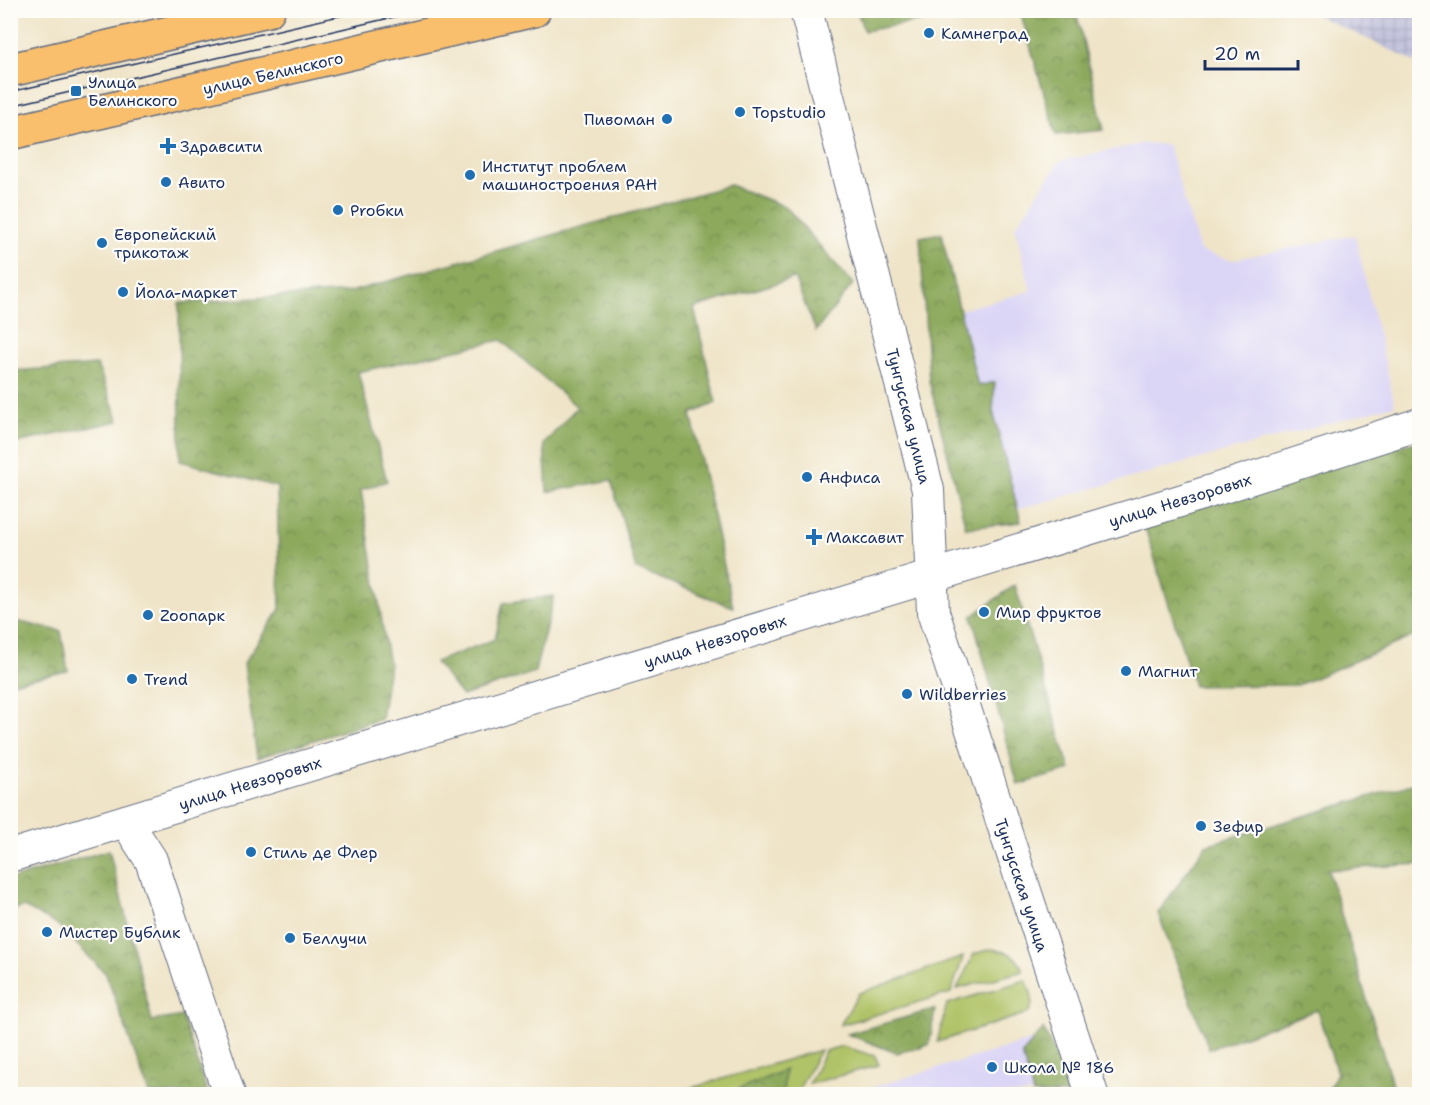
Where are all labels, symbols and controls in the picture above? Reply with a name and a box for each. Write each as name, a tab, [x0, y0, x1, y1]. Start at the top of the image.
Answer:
place label: Камнеград	[941, 23, 1028, 44]
marker: Камнеград	[922, 26, 936, 40]
scale bar	[1205, 33, 1298, 71]
text: 20 m	[1214, 42, 1260, 66]
street label: улица Белинского	[201, 47, 345, 100]
place label: Улица Белинского	[88, 72, 178, 111]
marker: Улица Белинского	[69, 84, 83, 98]
place label: Topstudio	[752, 102, 826, 123]
marker: Topstudio	[733, 105, 747, 119]
place label: Пивоман	[584, 109, 655, 130]
marker: Пивоман	[660, 112, 674, 126]
place label: Здравсити	[180, 136, 263, 157]
marker: Здравсити	[161, 139, 175, 153]
place label: Институт проблем машиностроения РАН	[482, 156, 658, 195]
marker: Институт проблем машиностроения РАН	[463, 168, 477, 182]
place label: Авито	[178, 172, 225, 193]
marker: Авито	[159, 175, 173, 189]
place label: Proбки	[350, 200, 404, 221]
marker: Proбки	[331, 203, 345, 217]
place label: Европейский трикотаж	[114, 224, 216, 263]
marker: Европейский трикотаж	[95, 236, 109, 250]
place label: Йола-маркет	[135, 282, 238, 303]
marker: Йола-маркет	[116, 285, 130, 299]
street label: Тунгусская улица	[881, 346, 936, 486]
place label: Анфиса	[819, 467, 881, 488]
street label: улица Невзоровых	[1106, 469, 1254, 532]
marker: Анфиса	[800, 470, 814, 484]
place label: Максавит	[826, 527, 905, 548]
marker: Максавит	[807, 530, 821, 544]
place label: Мир фруктов	[996, 602, 1102, 623]
place label: Zooпарк	[160, 605, 225, 626]
marker: Мир фруктов	[977, 605, 991, 619]
marker: Zooпарк	[141, 608, 155, 622]
street label: улица Невзоровых	[641, 610, 789, 673]
place label: Магнит	[1138, 661, 1199, 682]
marker: Магнит	[1119, 664, 1133, 678]
place label: Trend	[144, 669, 188, 690]
marker: Trend	[125, 672, 139, 686]
place label: Wildberries	[919, 684, 1007, 705]
marker: Wildberries	[900, 687, 914, 701]
street label: улица Невзоровых	[176, 752, 324, 815]
street label: Тунгусская улица	[990, 816, 1053, 955]
place label: Зефир	[1213, 816, 1263, 837]
marker: Зефир	[1194, 819, 1208, 833]
place label: Стиль де Флер	[263, 842, 377, 863]
marker: Стиль де Флер	[244, 845, 258, 859]
place label: Мистер Бублик	[59, 922, 181, 943]
marker: Мистер Бублик	[40, 925, 54, 939]
place label: Беллучи	[302, 928, 367, 949]
marker: Беллучи	[283, 931, 297, 945]
place label: Школа № 186	[1004, 1057, 1114, 1078]
marker: Школа № 186	[985, 1060, 999, 1074]

